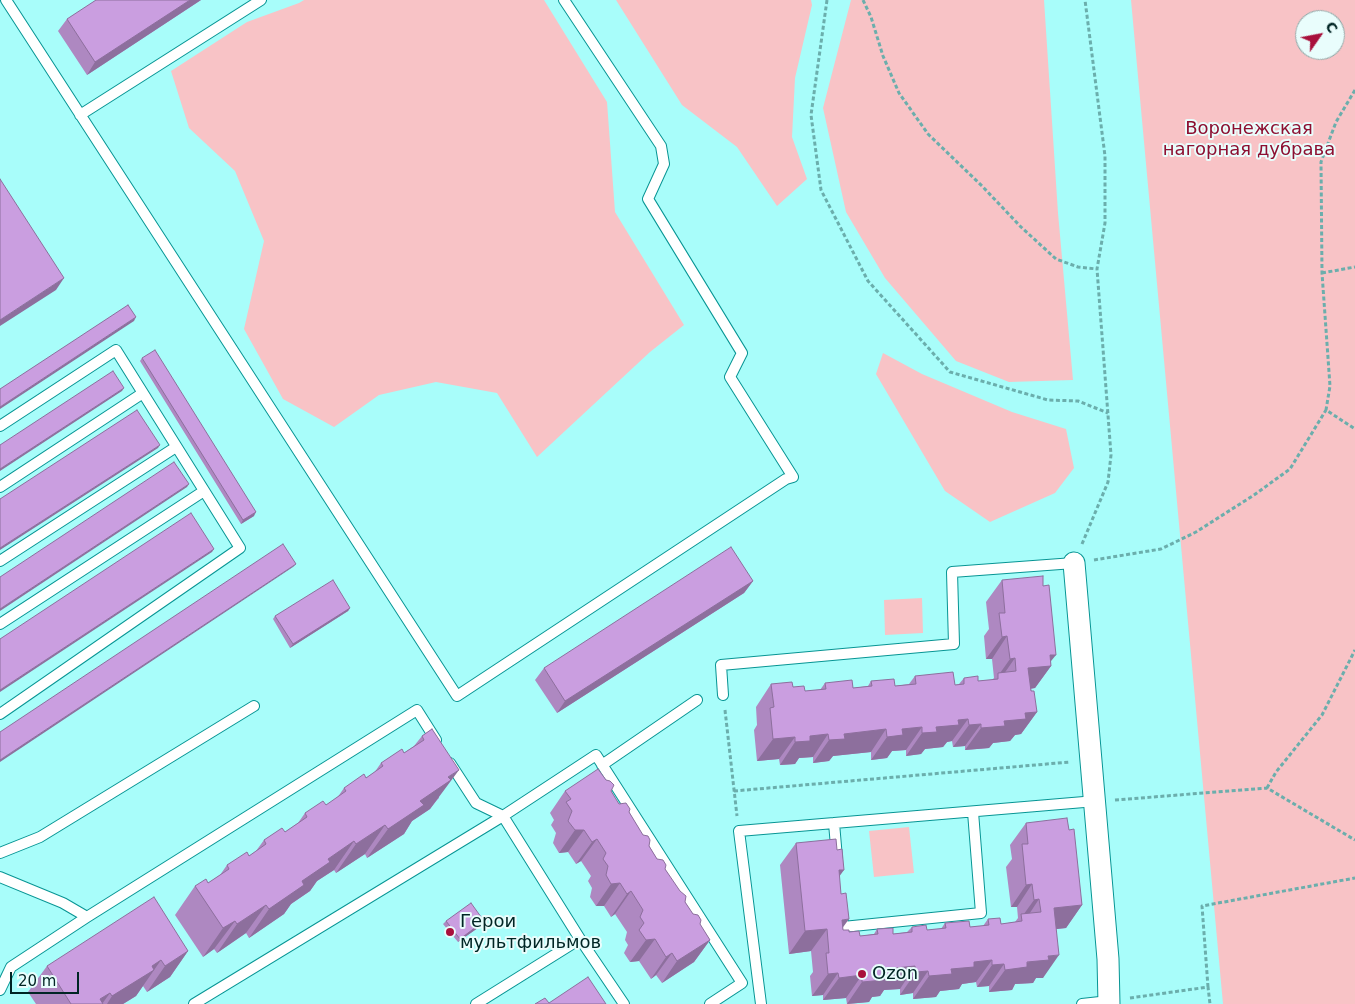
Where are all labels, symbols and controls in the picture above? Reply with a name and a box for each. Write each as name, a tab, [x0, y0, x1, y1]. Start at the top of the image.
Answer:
north arrow	[1295, 10, 1345, 60]
text: С	[1322, 19, 1341, 36]
park label: Воронежская нагорная дубрава	[1163, 118, 1335, 160]
place label: Герои мультфильмов	[460, 911, 601, 954]
marker: Герои мультфильмов	[444, 926, 456, 938]
scale bar	[12, 962, 81, 994]
place label: Ozon	[872, 963, 918, 985]
marker: Ozon	[856, 968, 868, 980]
text: 20 m	[18, 972, 56, 990]

